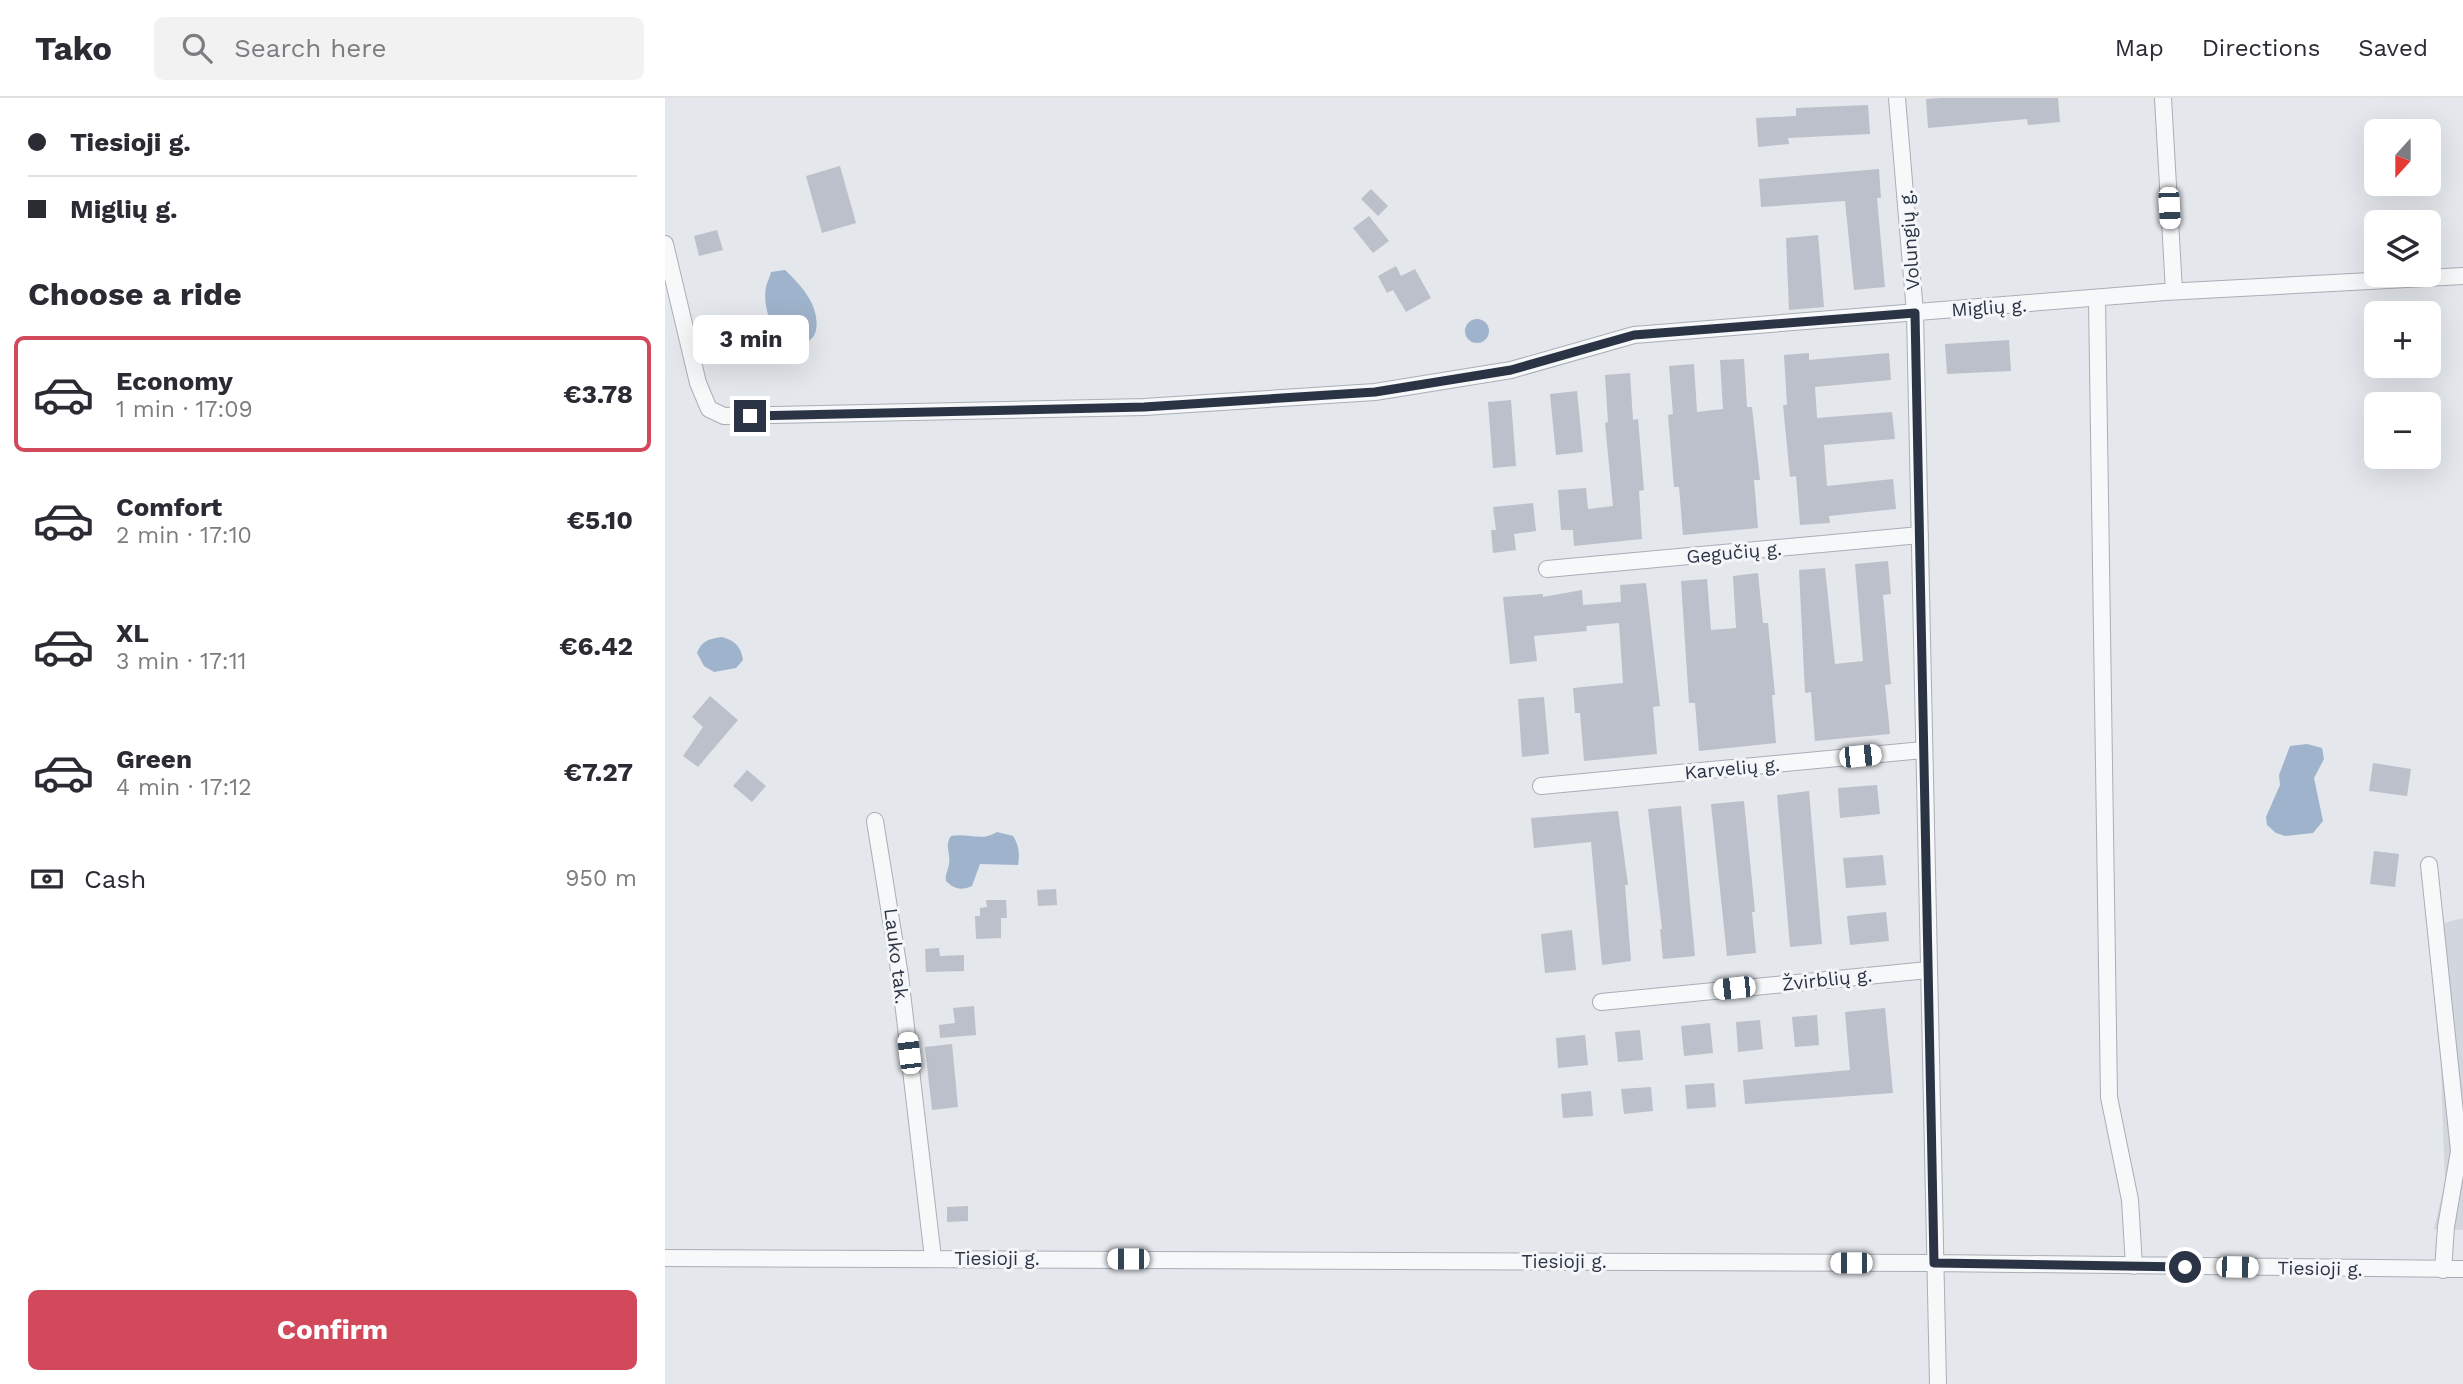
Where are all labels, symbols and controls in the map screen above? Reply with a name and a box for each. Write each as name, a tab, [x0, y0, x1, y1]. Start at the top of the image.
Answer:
search box	[154, 17, 644, 80]
text: Tako	[35, 29, 112, 68]
icon: search	[178, 29, 216, 67]
text: Search here	[234, 33, 387, 63]
text: Map	[2115, 34, 2164, 62]
text: Directions	[2202, 34, 2320, 62]
text: Saved	[2358, 34, 2428, 62]
north arrow	[2364, 119, 2441, 196]
map controls	[2364, 119, 2441, 469]
text: Tiesioji g.	[70, 127, 191, 157]
car	[2158, 186, 2181, 230]
street label: Volungių g.	[1895, 189, 1924, 291]
text: Miglių g.	[70, 194, 177, 224]
button: layers	[2364, 210, 2441, 287]
text: Choose a ride	[28, 275, 242, 313]
street label: Miglių g.	[1951, 293, 2028, 322]
button: +	[2364, 301, 2441, 378]
callout: 3 min	[692, 314, 808, 364]
text: 3 min	[720, 326, 782, 353]
icon: car	[32, 363, 95, 426]
text: Economy	[116, 366, 233, 396]
text: €3.78	[563, 379, 633, 409]
button: −	[2364, 392, 2441, 469]
text: 1 min · 17:09	[116, 396, 253, 423]
route end	[734, 400, 766, 432]
icon: car	[32, 489, 95, 552]
text: Comfort	[116, 492, 222, 522]
text: €5.10	[567, 505, 633, 535]
text: 2 min · 17:10	[116, 522, 252, 549]
street label: Gegučių g.	[1685, 537, 1783, 568]
icon: car	[32, 615, 95, 678]
text: XL	[116, 618, 149, 648]
text: €6.42	[559, 631, 633, 661]
text: 3 min · 17:11	[116, 648, 247, 675]
icon: car	[32, 741, 95, 804]
car	[1839, 743, 1882, 769]
text: Green	[116, 744, 192, 774]
street label: Karvelių g.	[1683, 753, 1781, 784]
text: €7.27	[564, 757, 633, 787]
text: 4 min · 17:12	[116, 774, 252, 801]
icon: cash	[28, 860, 66, 898]
text: Cash	[84, 864, 146, 894]
text: 950 m	[565, 865, 637, 892]
street label: Lauko tak.	[879, 907, 914, 1005]
street label: Žvirblių g.	[1781, 963, 1873, 996]
car	[1713, 975, 1756, 1001]
car	[897, 1031, 922, 1075]
street label: Tiesioji g.	[954, 1247, 1040, 1270]
car	[1108, 1249, 1150, 1270]
street label: Tiesioji g.	[1521, 1250, 1607, 1273]
route start	[2169, 1251, 2201, 1283]
car	[1831, 1253, 1873, 1274]
car	[2216, 1256, 2259, 1278]
street label: Tiesioji g.	[2277, 1256, 2363, 1281]
button: Confirm	[28, 1290, 637, 1370]

